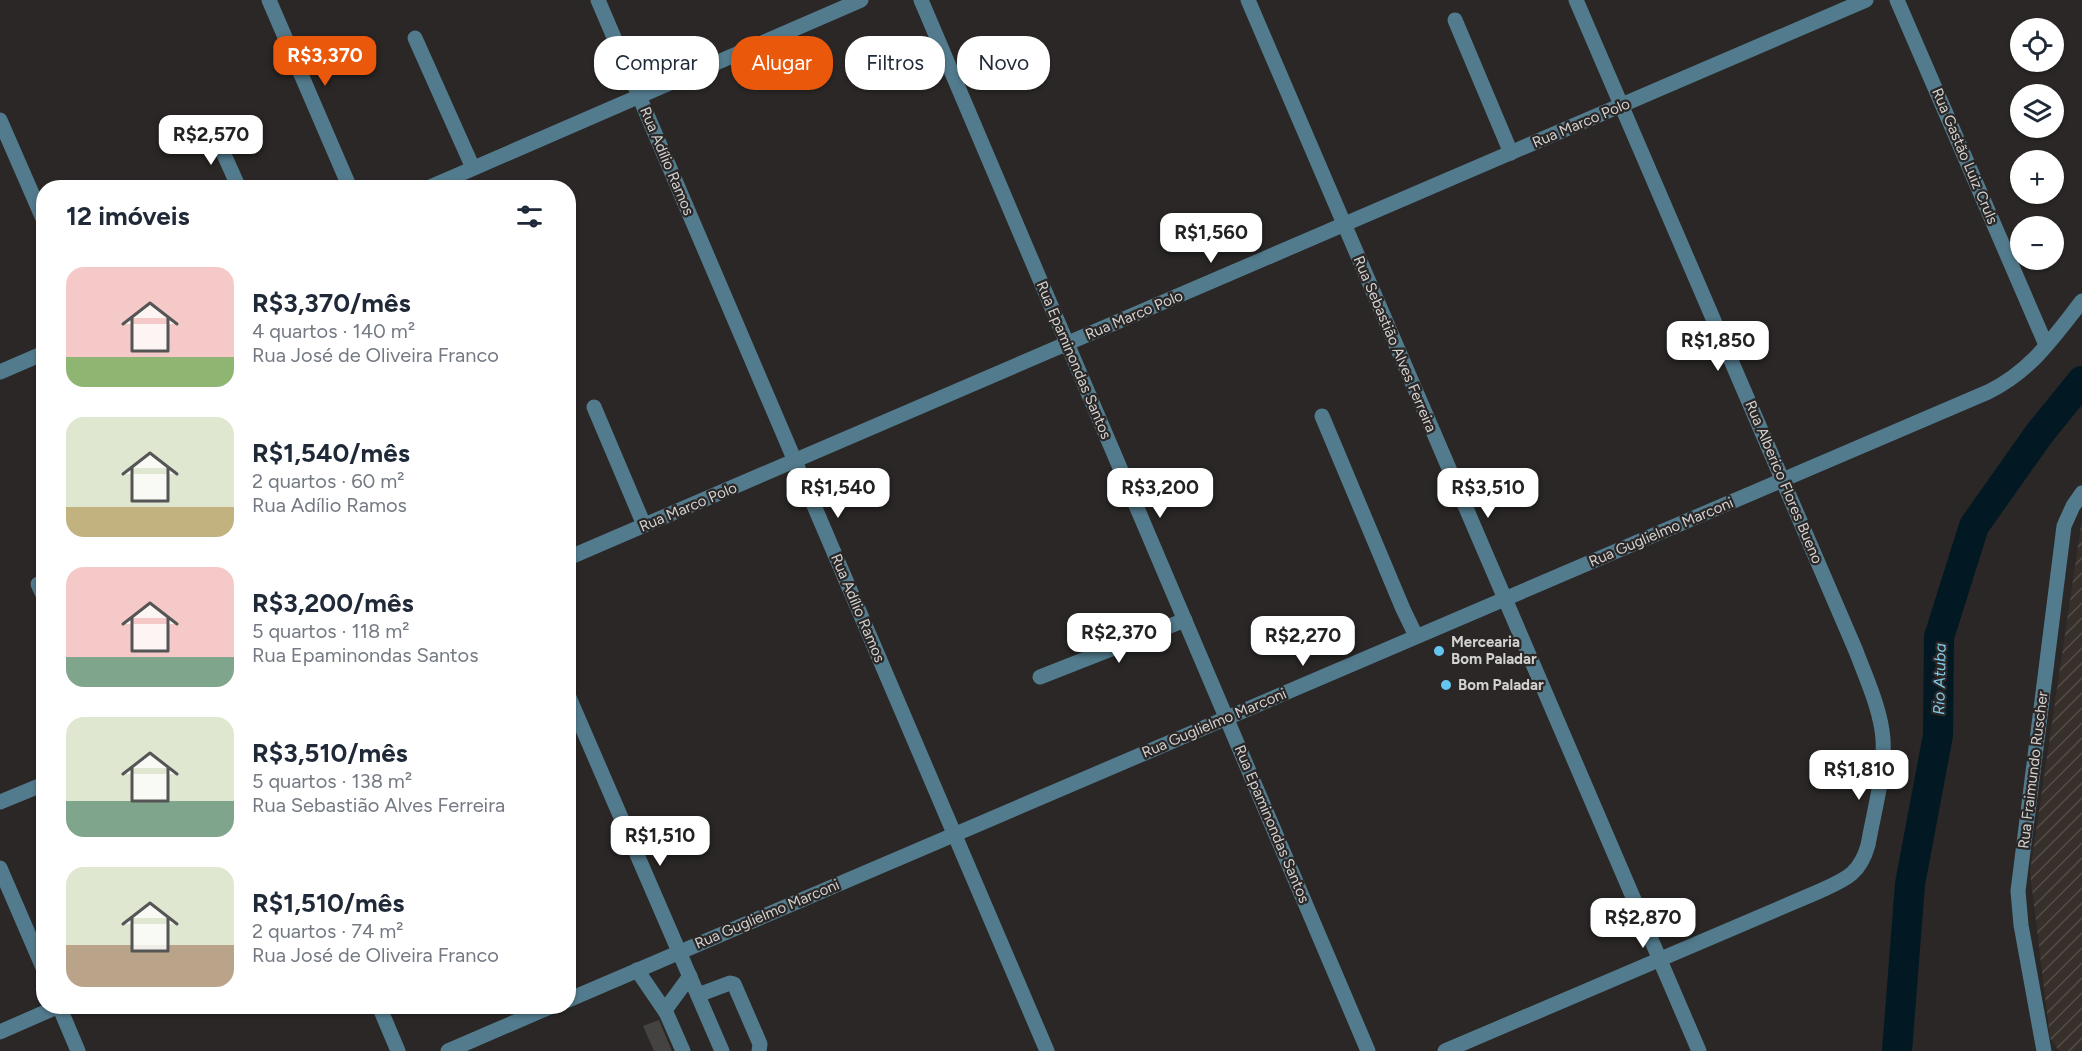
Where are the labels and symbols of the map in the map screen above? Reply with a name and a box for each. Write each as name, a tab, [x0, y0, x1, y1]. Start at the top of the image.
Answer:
pin: R$3,370	[270, 36, 380, 87]
street label: Rua Gastão Luiz Cruls	[1928, 85, 2002, 227]
street label: Rua Marco Polo	[1529, 94, 1633, 152]
street label: Rua Adílio Ramos	[636, 104, 698, 218]
pin: R$2,570	[156, 115, 266, 166]
pin: R$1,560	[1156, 213, 1266, 264]
street label: Rua Sebastião Alves Ferreira	[1350, 253, 1440, 435]
street label: Rua Epaminondas Santos	[1033, 278, 1115, 442]
street label: Rua Marco Polo	[1082, 286, 1186, 344]
pin: R$1,850	[1663, 321, 1773, 372]
street label: Rua Alberico Flores Bueno	[1741, 398, 1827, 567]
pin: R$1,540	[783, 468, 893, 519]
pin: R$3,200	[1105, 468, 1215, 519]
pin: R$3,510	[1433, 468, 1543, 519]
street label: Rua Marco Polo	[636, 478, 740, 536]
street label: Rua Guglielmo Marconi	[1586, 493, 1736, 571]
street label: Rua Adílio Ramos	[827, 551, 889, 665]
pin: R$2,370	[1064, 613, 1174, 664]
pin: R$2,270	[1248, 616, 1358, 667]
place label: Mercearia Bom Paladar	[1451, 633, 1537, 668]
water label: Rio Atuba	[1929, 643, 1950, 715]
marker: Mercearia Bom Paladar	[1432, 644, 1446, 658]
place label: Bom Paladar	[1458, 676, 1544, 694]
marker: Bom Paladar	[1439, 678, 1453, 692]
street label: Rua Guglielmo Marconi	[1139, 684, 1289, 762]
street label: Rua Fraimundo Ruscher	[2014, 690, 2052, 850]
street label: Rua Epaminondas Santos	[1231, 742, 1313, 906]
pin: R$1,810	[1804, 750, 1914, 801]
pin: R$1,510	[605, 816, 715, 867]
street label: Rua Guglielmo Marconi	[692, 875, 842, 953]
pin: R$2,870	[1588, 898, 1698, 949]

